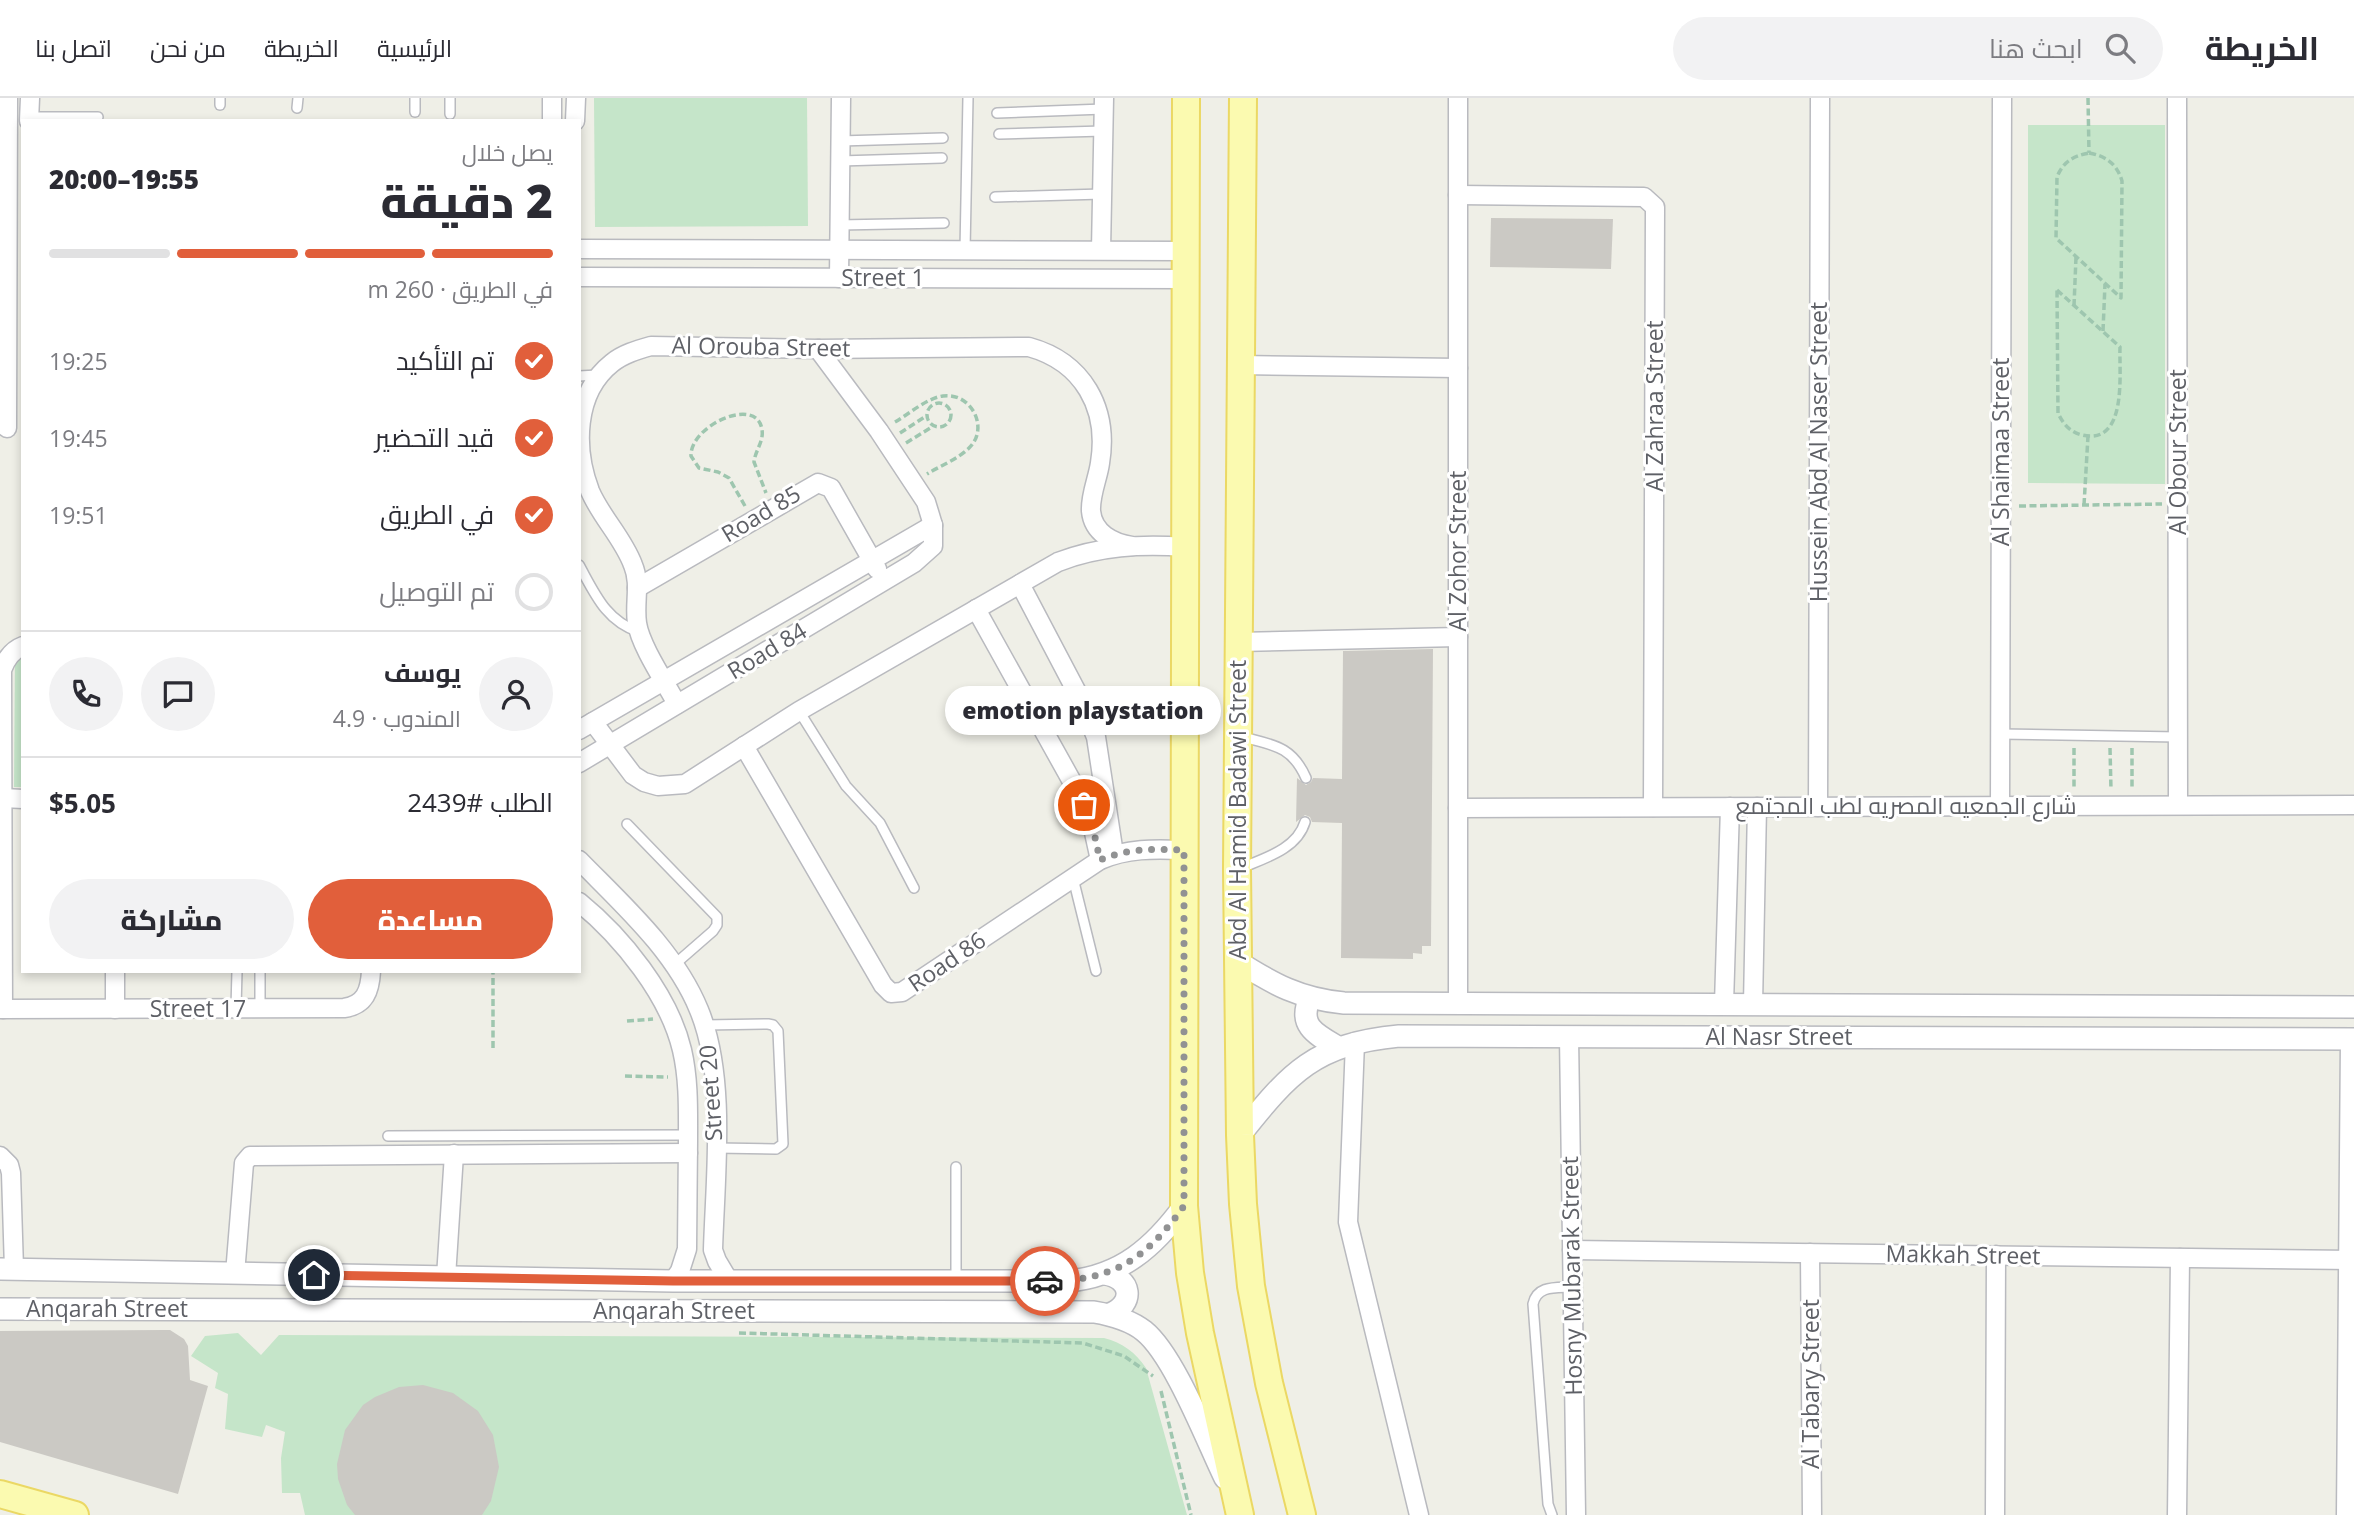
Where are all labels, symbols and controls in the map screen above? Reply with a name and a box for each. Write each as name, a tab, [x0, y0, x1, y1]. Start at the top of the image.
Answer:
search box	[1673, 17, 2163, 80]
text: الخريطة	[2205, 25, 2319, 70]
icon: search	[2101, 29, 2139, 67]
text: ابحث هنا	[1989, 30, 2083, 66]
text: اتصل بنا	[35, 31, 112, 64]
text: من نحن	[150, 31, 226, 64]
text: الخريطة	[264, 31, 339, 64]
text: الرئيسية	[377, 31, 452, 64]
text: يصل خلال	[462, 136, 553, 168]
text: 19:55–20:00	[49, 161, 199, 197]
text: 2 دقيقة	[381, 169, 553, 231]
street label: Street 1	[841, 261, 925, 293]
text: في الطريق · 260 m	[367, 273, 553, 305]
street label: Hussein Abd Al Naser Street	[1802, 302, 1834, 602]
street label: Al Zahraa Street	[1638, 320, 1670, 492]
street label: Al Orouba Street	[671, 328, 851, 364]
text: تم التأكيد	[396, 342, 494, 378]
icon: check	[515, 342, 553, 380]
text: 19:25	[49, 345, 108, 377]
street label: Al Shaimaa Street	[1984, 358, 2016, 546]
street label: Al Obour Street	[2161, 369, 2193, 535]
text: قيد التحضير	[375, 419, 494, 455]
icon: check	[515, 419, 553, 457]
text: 19:45	[49, 422, 108, 454]
street label: Al Zohor Street	[1441, 471, 1473, 631]
street label: Road 85	[715, 477, 806, 549]
text: في الطريق	[380, 496, 494, 532]
icon: check	[515, 496, 553, 534]
text: 19:51	[49, 499, 108, 531]
text: تم التوصيل	[379, 573, 494, 609]
street label: Road 84	[721, 614, 812, 686]
text: يوسف	[384, 654, 461, 690]
button: phone	[49, 657, 123, 731]
button: chat	[141, 657, 215, 731]
button: person	[479, 657, 553, 731]
street label: Abd Al Hamid Badawi Street	[1221, 660, 1253, 960]
callout: emotion playstation	[946, 686, 1222, 735]
text: emotion playstation	[962, 694, 1204, 726]
text: المندوب · 4.9	[333, 702, 461, 734]
pin	[1054, 775, 1114, 835]
text: الطلب #2439	[407, 784, 553, 820]
text: $5.05	[49, 785, 116, 821]
icon: bag	[1065, 786, 1103, 824]
street label: شارع الجمعيه المصريه لطب المجتمع	[1735, 789, 2077, 822]
button: مشاركة	[49, 879, 294, 959]
button: مساعدة	[308, 879, 553, 959]
street label: Road 86	[901, 924, 992, 999]
street label: Street 17	[150, 992, 246, 1024]
street label: Al Nasr Street	[1706, 1020, 1853, 1052]
street label: Street 20	[691, 1044, 729, 1142]
street label: Hosny Mubarak Street	[1553, 1156, 1589, 1396]
street label: Makkah Street	[1885, 1237, 2041, 1271]
pin	[284, 1245, 344, 1305]
courier	[1010, 1246, 1080, 1316]
icon: home	[295, 1256, 333, 1294]
icon: car	[1026, 1262, 1064, 1300]
street label: Anqarah Street	[26, 1292, 188, 1324]
street label: Anqarah Street	[593, 1294, 755, 1326]
street label: Al Tabary Street	[1794, 1299, 1826, 1469]

